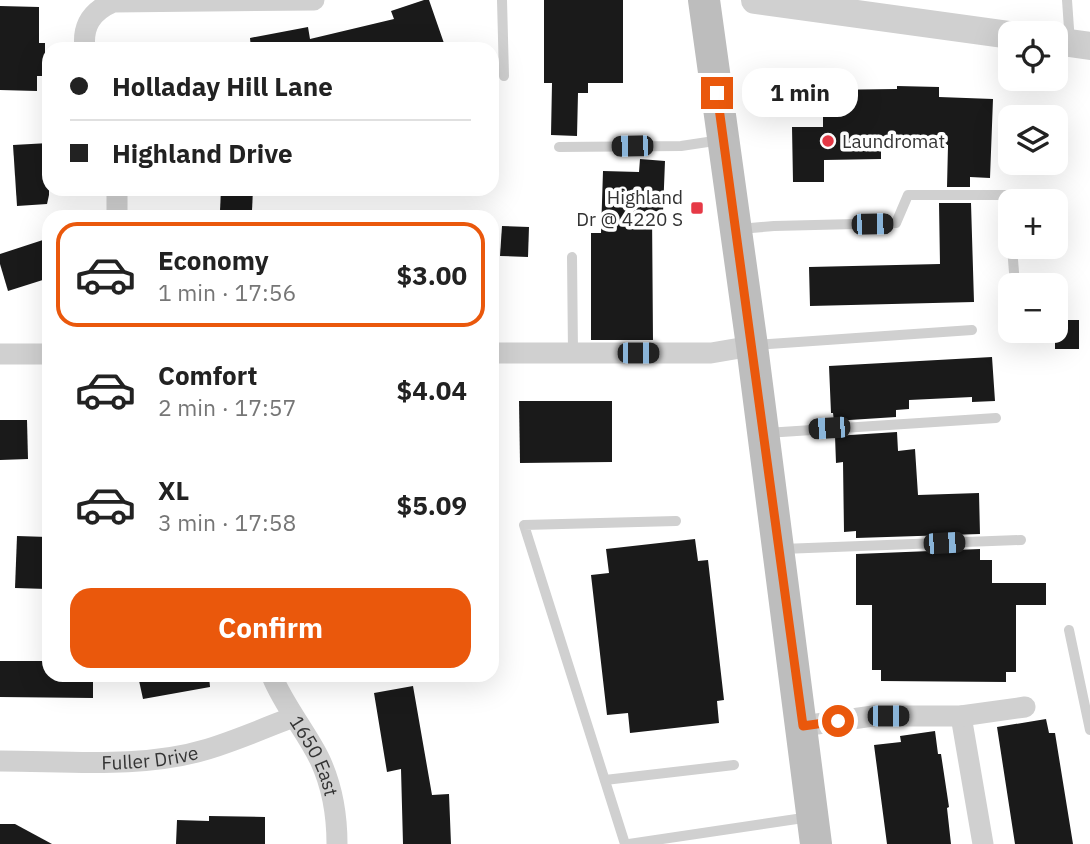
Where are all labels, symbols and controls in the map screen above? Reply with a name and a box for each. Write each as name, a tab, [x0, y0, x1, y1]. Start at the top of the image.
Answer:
map controls	[998, 21, 1068, 343]
button: locate	[998, 21, 1068, 91]
callout: 1 min	[742, 68, 857, 118]
text: Holladay Hill Lane	[112, 69, 333, 103]
route end	[701, 77, 733, 109]
text: 1 min	[770, 77, 830, 107]
button: layers	[998, 105, 1068, 175]
place label: Laundromat	[842, 129, 945, 153]
marker: Laundromat	[820, 133, 836, 149]
car	[611, 135, 654, 157]
text: Highland Drive	[112, 136, 293, 170]
place label: Highland Dr @ 4220 S	[576, 185, 683, 231]
button: +	[998, 189, 1068, 259]
marker: Highland Dr @ 4220 S	[689, 200, 705, 216]
car	[851, 213, 894, 235]
icon: car	[74, 243, 137, 306]
text: Economy	[158, 243, 269, 277]
text: $3.00	[397, 258, 467, 292]
button: −	[998, 273, 1068, 343]
text: 1 min · 17:56	[158, 277, 296, 307]
car	[618, 343, 660, 364]
icon: car	[74, 358, 137, 421]
text: Comfort	[158, 358, 257, 392]
text: $4.04	[397, 373, 467, 407]
text: 2 min · 17:57	[158, 392, 296, 422]
car	[808, 416, 851, 440]
icon: car	[74, 473, 137, 536]
text: XL	[158, 473, 189, 507]
text: $5.09	[397, 488, 467, 522]
text: 3 min · 17:58	[158, 507, 296, 537]
car	[923, 531, 966, 555]
button: Confirm	[70, 588, 471, 668]
route start	[822, 705, 854, 737]
car	[868, 706, 910, 727]
street label: 1650 East	[285, 711, 344, 799]
street label: Fuller Drive	[101, 740, 201, 775]

